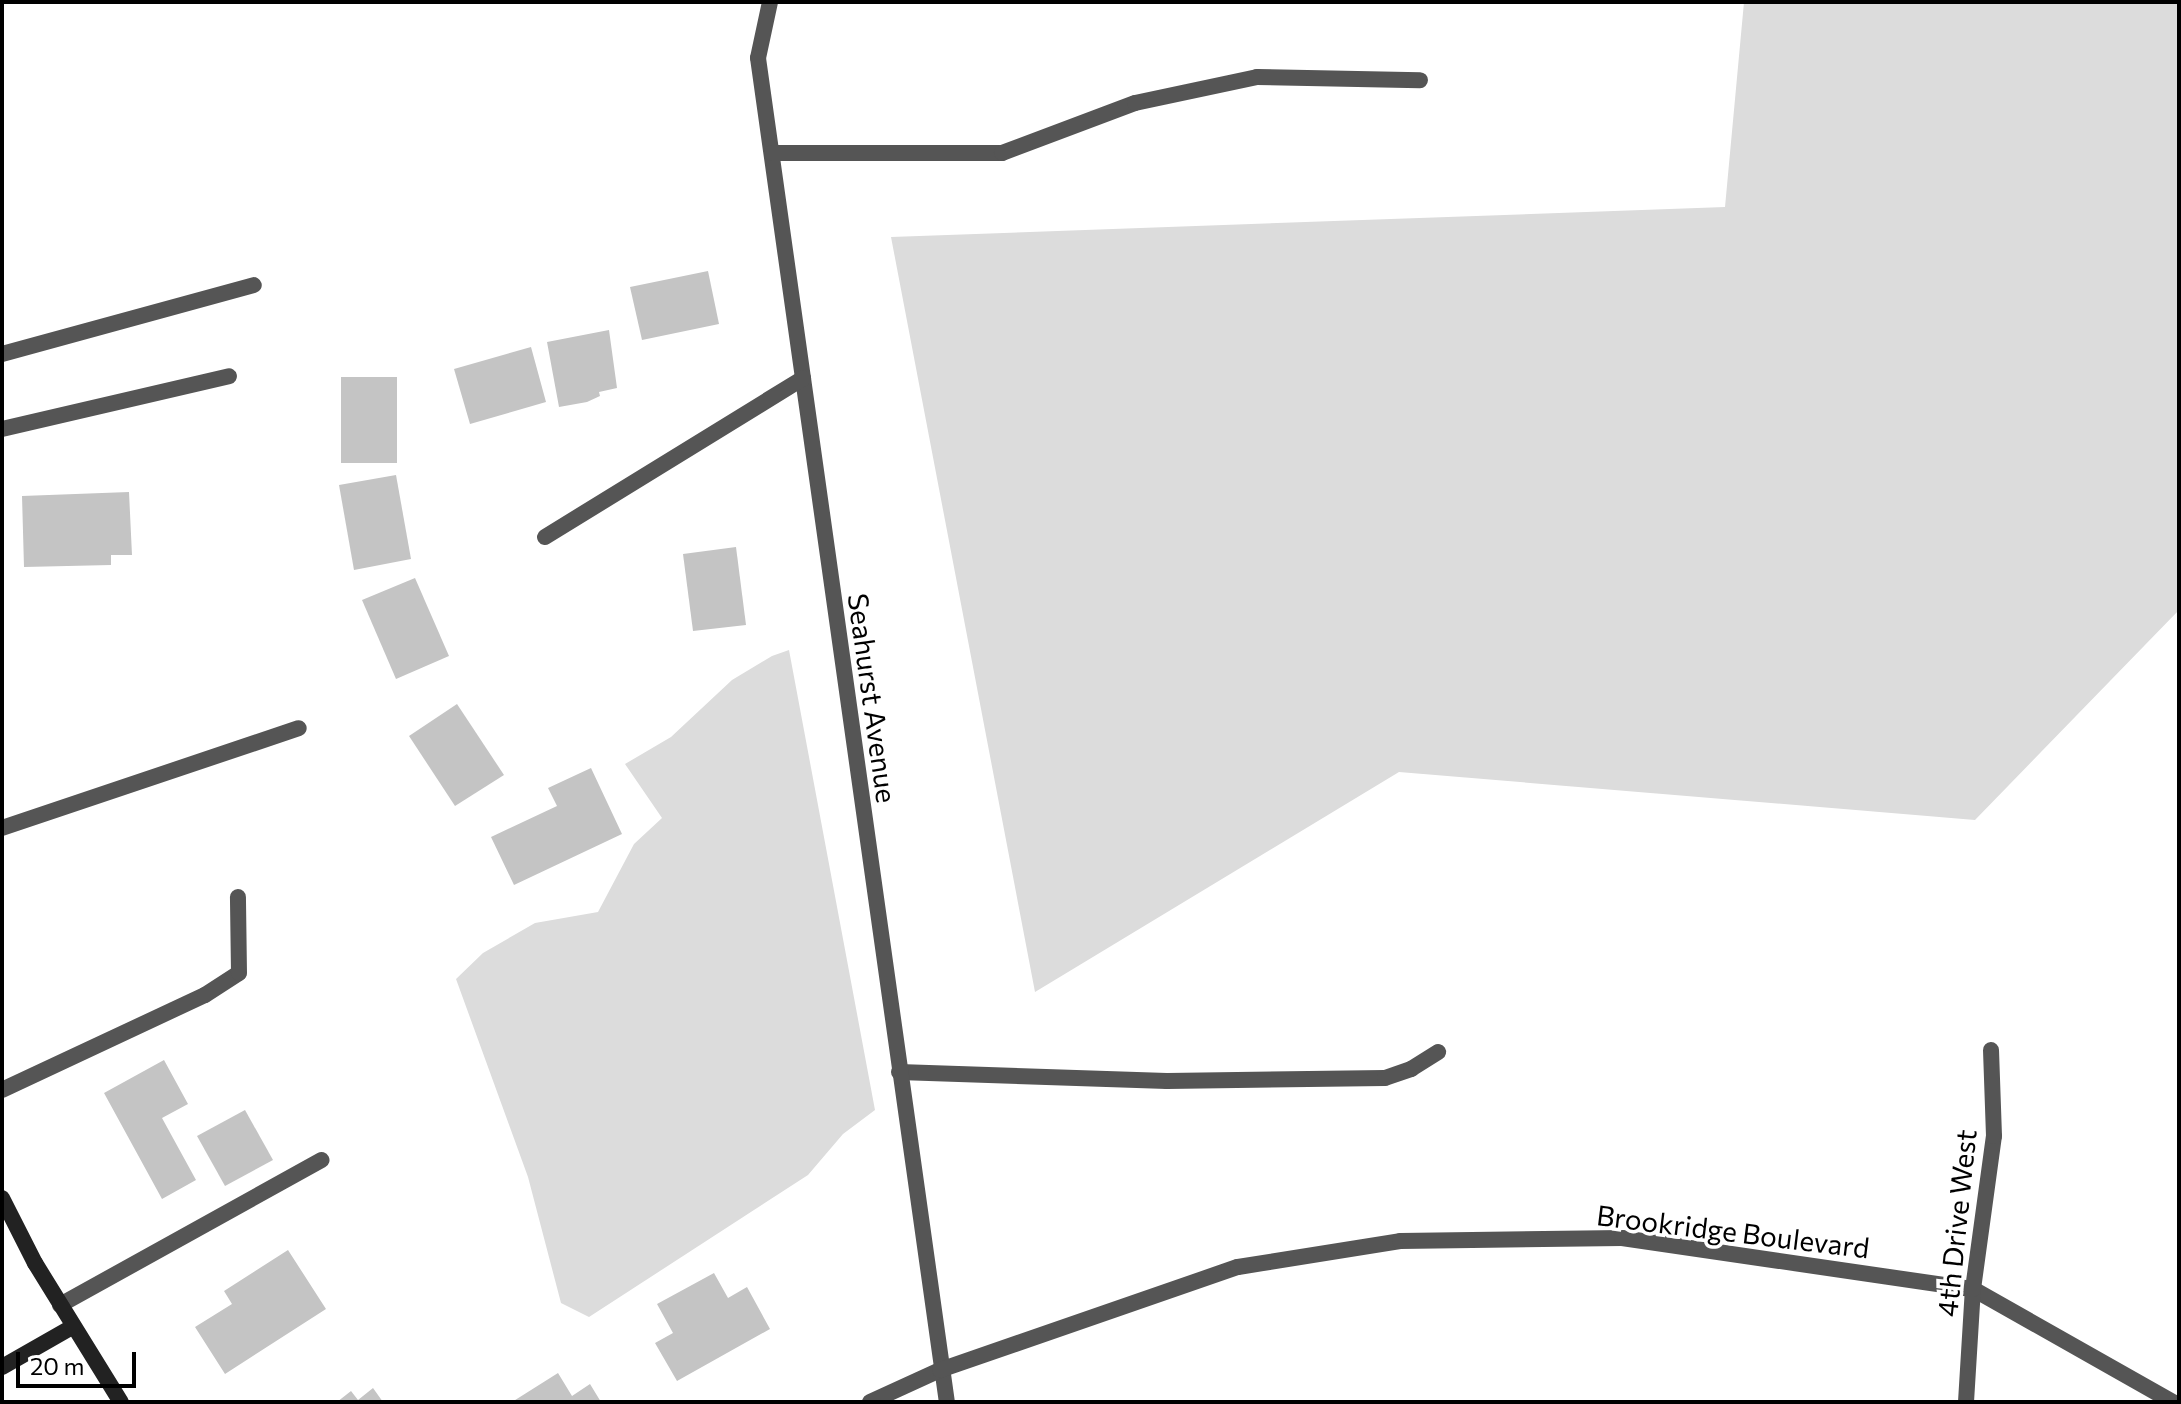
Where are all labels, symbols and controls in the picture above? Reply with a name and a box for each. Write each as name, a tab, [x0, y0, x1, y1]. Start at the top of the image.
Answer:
street label: Seahurst Avenue	[842, 591, 904, 805]
street label: 4th Drive West	[1929, 1128, 1983, 1318]
street label: Brookridge Boulevard	[1595, 1198, 1871, 1264]
scale bar	[20, 1336, 140, 1386]
text: 20 m	[30, 1351, 84, 1380]

